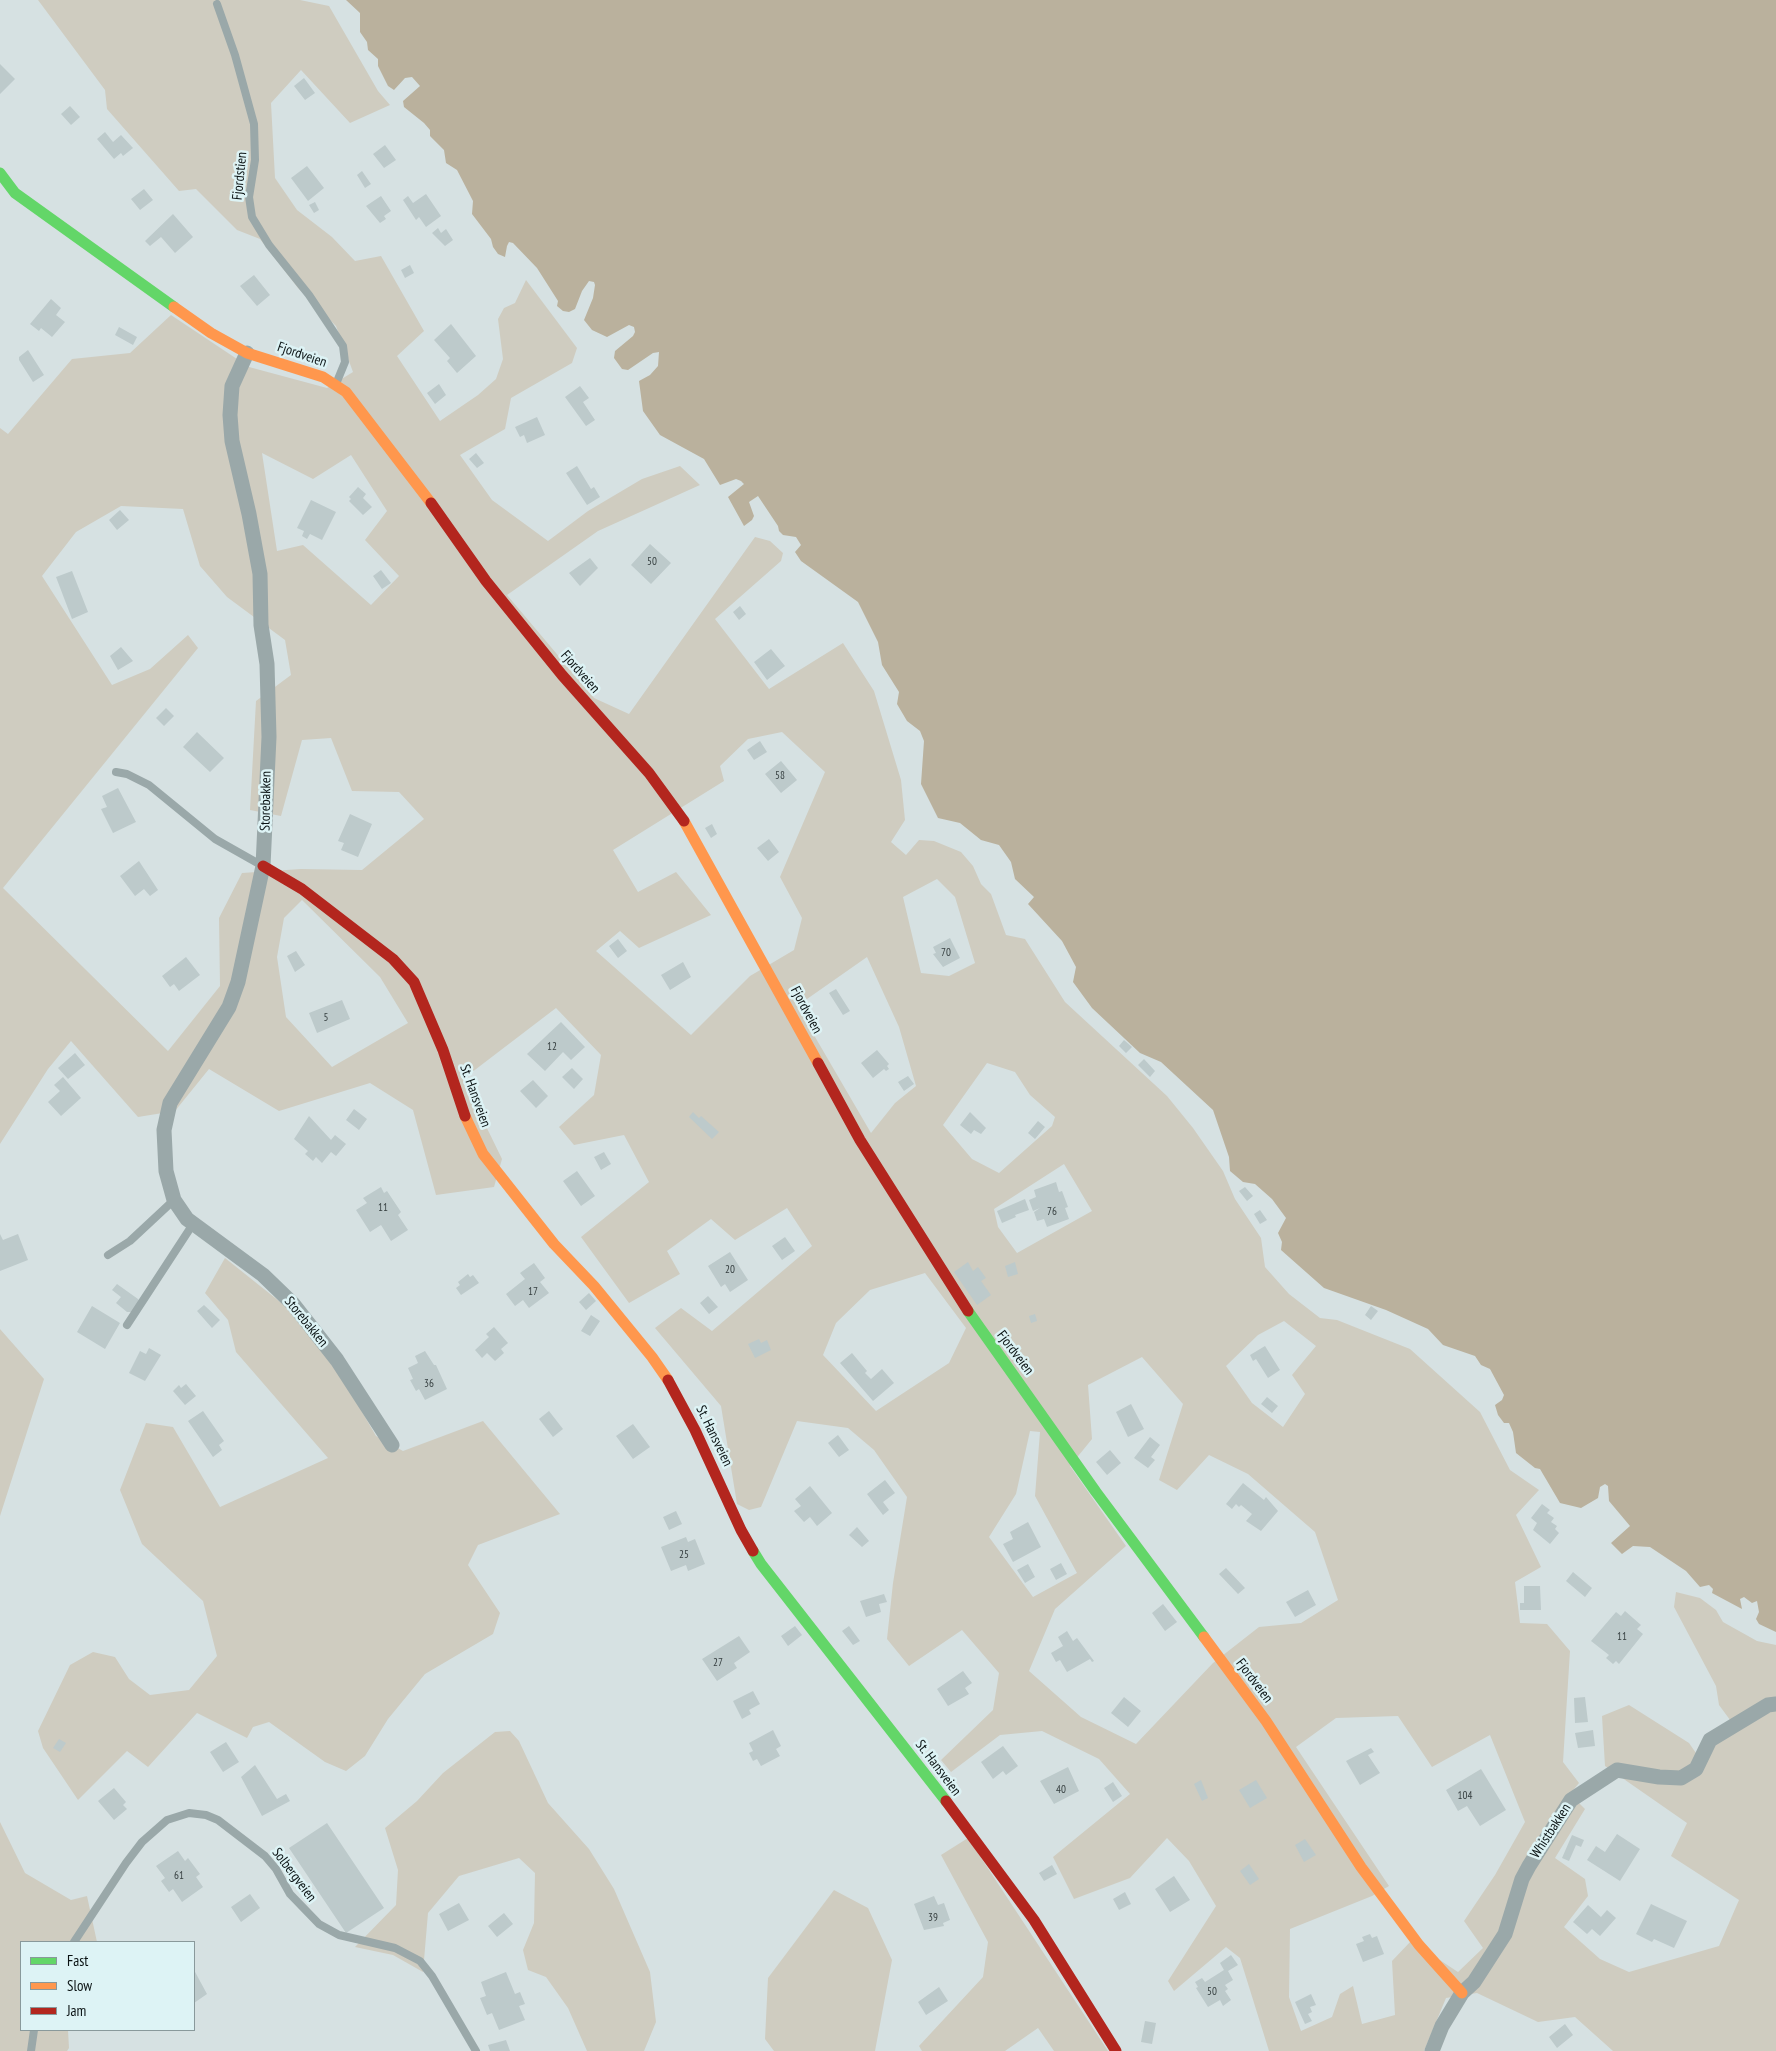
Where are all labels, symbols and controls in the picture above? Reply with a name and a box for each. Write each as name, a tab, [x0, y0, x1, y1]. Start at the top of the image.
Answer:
street label: Fjordstien	[229, 151, 251, 201]
street label: Fjordveien	[275, 339, 329, 371]
house number: 50	[647, 555, 657, 569]
street label: Fjordveien	[557, 647, 603, 697]
house number: 58	[775, 769, 785, 783]
street label: Storebakken	[257, 771, 275, 831]
house number: 70	[941, 946, 951, 960]
street label: Fjordveien	[787, 984, 825, 1036]
house number: 5	[324, 1011, 328, 1025]
house number: 12	[547, 1040, 557, 1054]
street label: St. Hansveien	[456, 1062, 494, 1130]
house number: 11	[378, 1201, 388, 1215]
house number: 76	[1047, 1205, 1057, 1219]
house number: 20	[725, 1263, 735, 1277]
house number: 17	[528, 1285, 538, 1299]
street label: Storebakken	[281, 1294, 331, 1350]
street label: Fjordveien	[993, 1328, 1037, 1378]
house number: 36	[424, 1377, 434, 1391]
street label: St. Hansveien	[692, 1403, 736, 1469]
house number: 25	[679, 1548, 689, 1562]
house number: 11	[1617, 1630, 1627, 1644]
house number: 27	[713, 1656, 723, 1670]
street label: Fjordveien	[1232, 1656, 1276, 1706]
street label: St. Hansveien	[912, 1737, 964, 1799]
house number: 40	[1056, 1783, 1066, 1797]
house number: 104	[1458, 1789, 1472, 1803]
street label: Whistbakken	[1527, 1801, 1575, 1861]
street label: Solbergveien	[268, 1845, 320, 1905]
house number: 61	[174, 1869, 184, 1883]
house number: 39	[928, 1911, 938, 1925]
legend	[20, 1941, 195, 2031]
text: Fast	[67, 1951, 88, 1970]
text: Slow	[67, 1976, 92, 1995]
house number: 50	[1207, 1985, 1217, 1999]
text: Jam	[67, 2001, 86, 2020]

